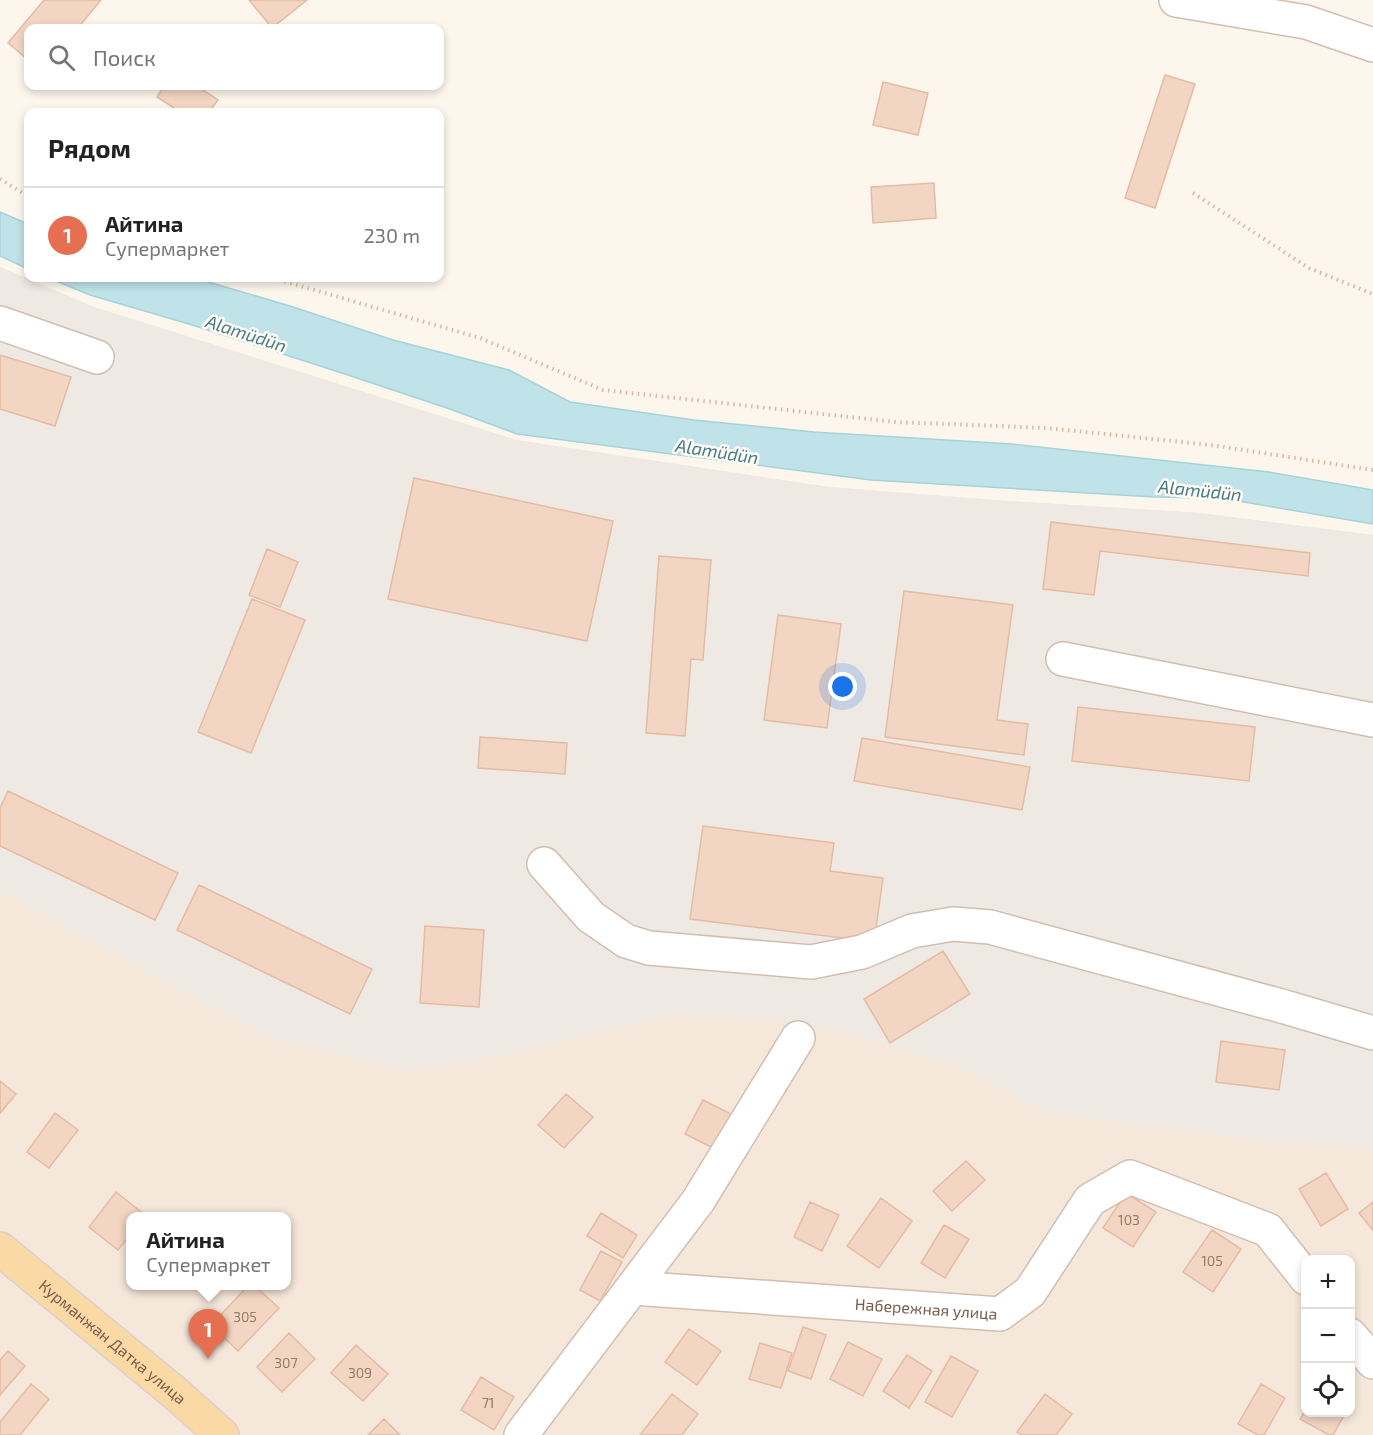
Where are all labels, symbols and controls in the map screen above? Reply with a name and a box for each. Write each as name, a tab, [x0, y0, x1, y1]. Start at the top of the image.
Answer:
search box	[24, 24, 444, 90]
icon: search	[45, 41, 78, 74]
text: Поиск	[93, 44, 156, 70]
text: Рядом	[48, 132, 131, 163]
text: Айтина	[105, 210, 183, 236]
text: 1	[63, 223, 72, 247]
text: 230 m	[364, 223, 420, 247]
text: Супермаркет	[105, 236, 229, 260]
water label: Alamüdün	[202, 309, 289, 356]
water label: Alamüdün	[673, 433, 760, 468]
water label: Alamüdün	[1156, 475, 1243, 505]
your location	[828, 672, 857, 701]
house number: 103	[1118, 1211, 1140, 1228]
popup	[126, 1212, 291, 1290]
text: Айтина	[146, 1226, 225, 1252]
text: Супермаркет	[146, 1252, 271, 1276]
house number: 105	[1201, 1252, 1223, 1269]
map controls	[1301, 1255, 1355, 1417]
button: +	[1301, 1255, 1355, 1309]
street label: Курманжан Датка улица	[36, 1275, 191, 1408]
street label: Набережная улица	[854, 1294, 998, 1323]
house number: 305	[233, 1308, 257, 1325]
button: −	[1301, 1309, 1355, 1363]
pin: 1	[188, 1310, 228, 1359]
house number: 307	[274, 1354, 298, 1371]
button: locate	[1301, 1363, 1355, 1417]
house number: 309	[348, 1364, 372, 1381]
house number: 71	[482, 1394, 494, 1411]

